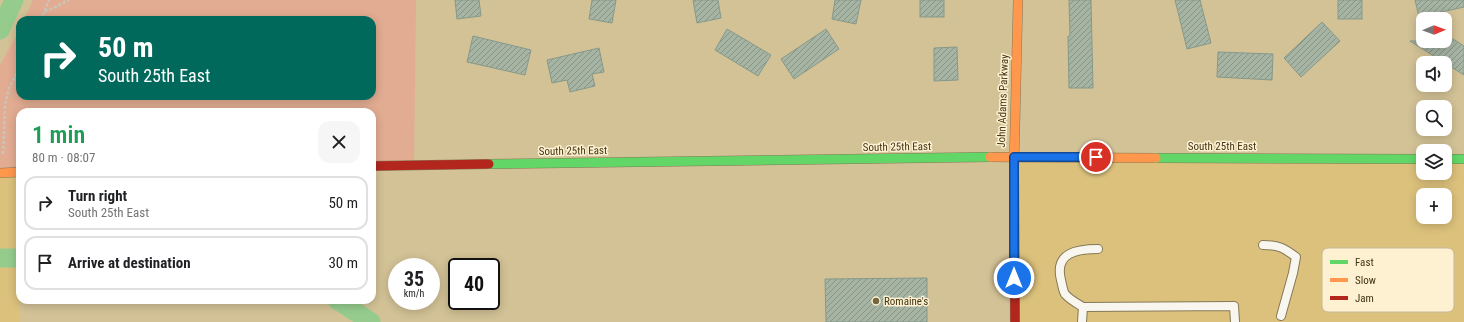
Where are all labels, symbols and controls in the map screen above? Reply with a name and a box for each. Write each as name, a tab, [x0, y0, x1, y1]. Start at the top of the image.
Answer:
north arrow	[1416, 12, 1452, 48]
map controls	[1416, 12, 1452, 224]
text: 50 m	[98, 31, 154, 64]
icon: right	[32, 32, 84, 84]
street label: John Adams Parkway	[995, 54, 1011, 148]
button: sound	[1416, 56, 1452, 92]
text: South 25th East	[98, 65, 210, 86]
button: search	[1416, 100, 1452, 136]
text: 1 min	[32, 121, 85, 149]
button: close	[318, 121, 360, 163]
street label: South 25th East	[863, 140, 931, 154]
pin	[1079, 140, 1113, 174]
street label: South 25th East	[1188, 140, 1256, 153]
street label: South 25th East	[539, 144, 607, 158]
button: layers	[1416, 144, 1452, 180]
icon: arrive	[1085, 146, 1107, 168]
text: 80 m · 08:07	[32, 150, 95, 165]
text: Turn right	[68, 187, 127, 205]
button: +	[1416, 188, 1452, 224]
icon: right	[34, 192, 56, 214]
text: 50 m	[328, 194, 358, 212]
text: South 25th East	[68, 205, 149, 220]
legend	[1322, 248, 1454, 312]
icon: arrive	[34, 252, 56, 274]
text: Arrive at destination	[68, 254, 191, 272]
text: 30 m	[328, 254, 358, 272]
text: Fast	[1355, 256, 1374, 269]
position arrow	[993, 257, 1035, 299]
speed limit sign: 40	[448, 258, 500, 310]
text: 35	[404, 267, 424, 291]
text: Slow	[1355, 274, 1376, 287]
text: km/h	[404, 288, 424, 299]
text: Jam	[1355, 292, 1374, 305]
place label: Romaine's	[884, 295, 928, 308]
marker: Romaine's	[871, 296, 881, 306]

